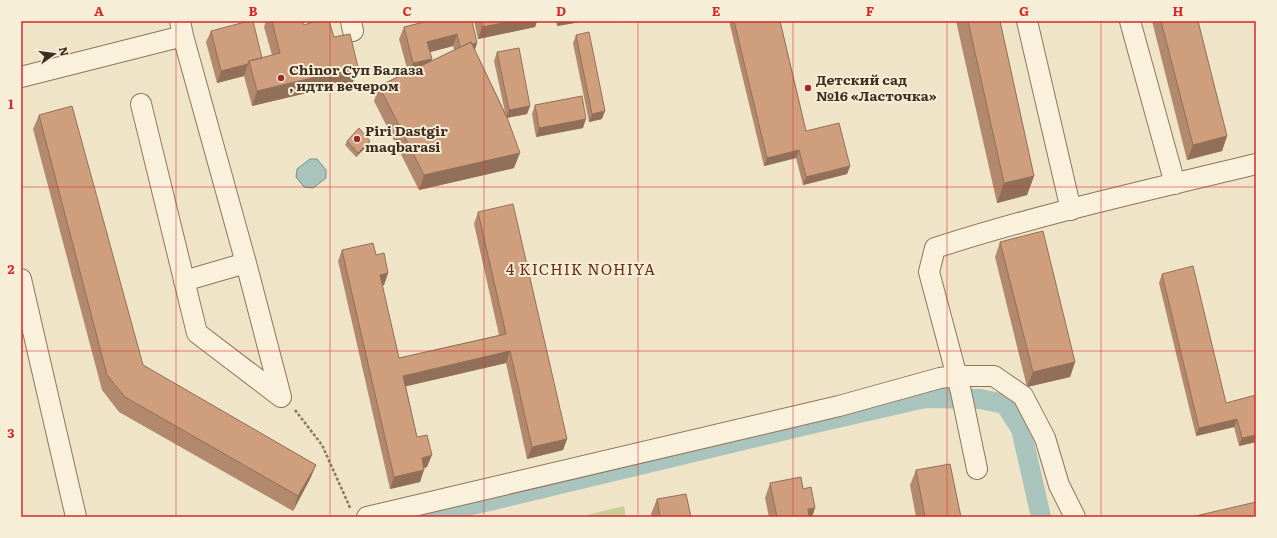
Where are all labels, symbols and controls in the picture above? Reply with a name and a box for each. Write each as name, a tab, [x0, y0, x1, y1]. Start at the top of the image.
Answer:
text: A	[94, 1, 104, 20]
text: B	[249, 1, 258, 20]
text: C	[402, 1, 412, 20]
text: D	[556, 1, 566, 20]
text: E	[712, 1, 721, 20]
text: F	[866, 1, 874, 20]
text: G	[1019, 1, 1029, 20]
text: H	[1173, 1, 1184, 20]
north arrow	[34, 34, 74, 74]
text: N	[56, 45, 74, 58]
place label: Chinor Суп Балаза , идти вечером	[289, 59, 425, 95]
place label: Детский сад №16 «Ласточка»	[816, 69, 937, 105]
marker: Chinor Суп Балаза , идти вечером	[276, 73, 286, 83]
marker: Детский сад №16 «Ласточка»	[803, 83, 813, 93]
text: 1	[8, 94, 14, 113]
place label: Piri Dastgir maqbarasi	[365, 120, 448, 156]
marker: Piri Dastgir maqbarasi	[352, 134, 362, 144]
district label: 4 KICHIK NOHIYA	[506, 257, 656, 280]
text: 2	[8, 259, 15, 278]
text: 3	[7, 423, 15, 442]

